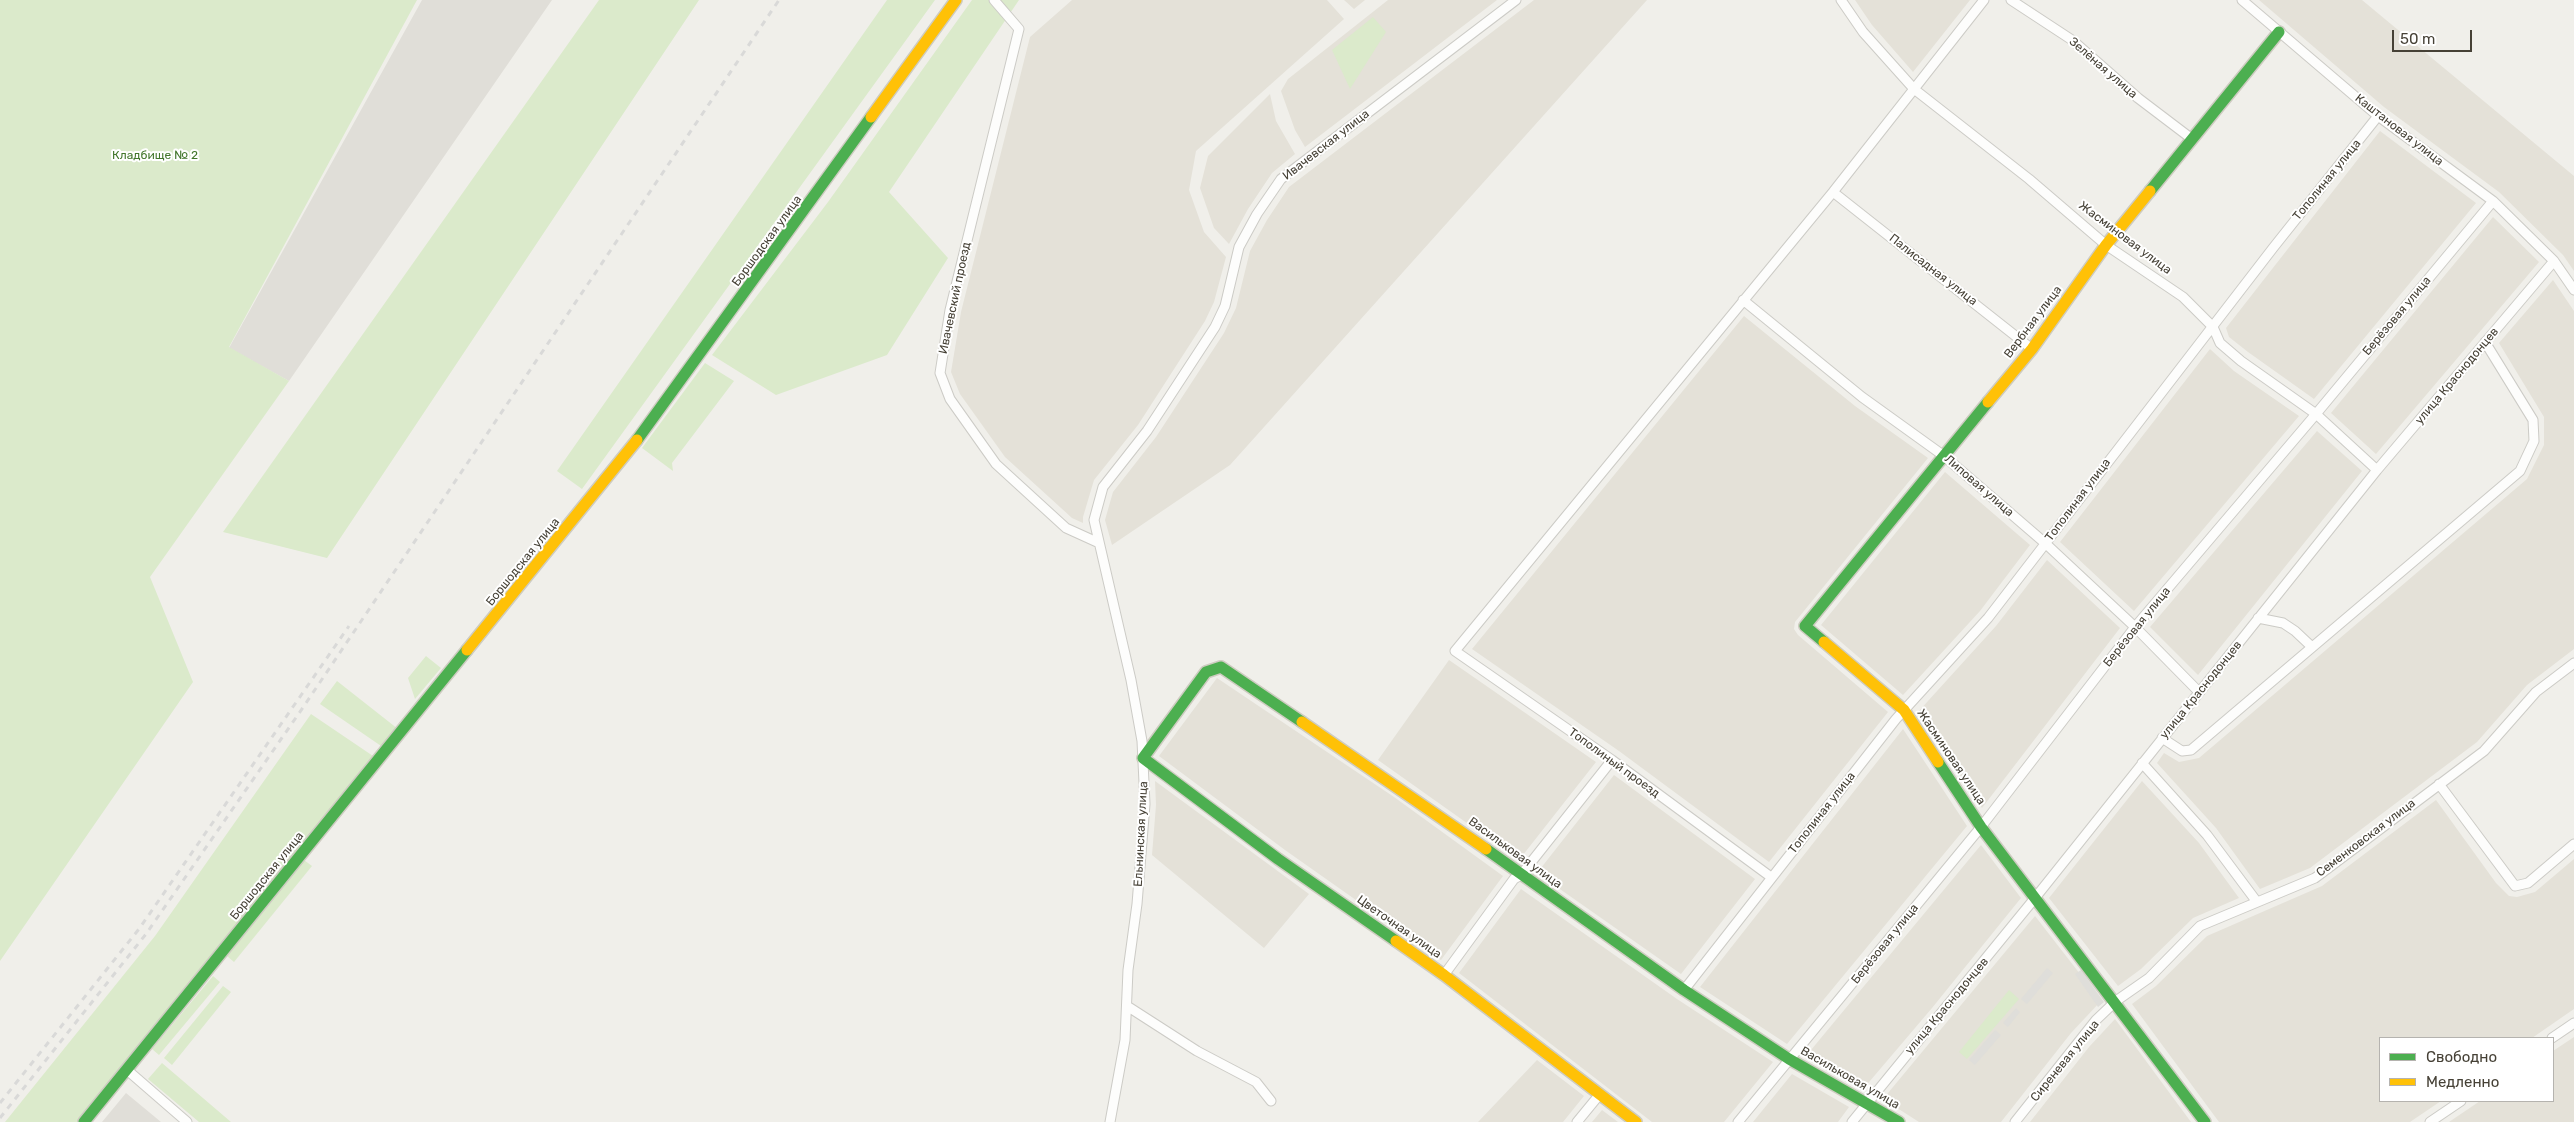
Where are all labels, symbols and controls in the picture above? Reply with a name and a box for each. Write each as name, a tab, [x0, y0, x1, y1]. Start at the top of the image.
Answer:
scale bar	[2394, 20, 2474, 52]
text: 50 m	[2400, 30, 2435, 48]
street label: Зелёная улица	[2066, 34, 2140, 102]
street label: Каштановая улица	[2352, 91, 2446, 169]
street label: Ивачевская улица	[1280, 107, 1372, 183]
street label: Тополиная улица	[2290, 137, 2364, 223]
park label: Кладбище № 2	[112, 149, 198, 163]
street label: Боршодская улица	[729, 193, 805, 289]
street label: Жасминовая улица	[2076, 198, 2174, 278]
street label: Палисадная улица	[1886, 231, 1980, 309]
street label: Ивачевский проезд	[936, 241, 974, 355]
street label: Берёзовая улица	[2360, 274, 2434, 358]
street label: Вербная улица	[2001, 283, 2065, 361]
street label: улица Краснодонцев	[2412, 325, 2502, 427]
street label: Липовая улица	[1941, 452, 2017, 520]
street label: Тополиная улица	[2042, 456, 2114, 544]
street label: Боршодская улица	[483, 515, 563, 609]
street label: Берёзовая улица	[2100, 584, 2174, 670]
street label: улица Краснодонцев	[2157, 638, 2245, 742]
street label: Жасминовая улица	[1914, 706, 1988, 808]
street label: Тополиный проезд	[1566, 725, 1662, 801]
street label: Тополиная улица	[1786, 769, 1858, 857]
street label: Ельнинская улица	[1131, 781, 1151, 887]
street label: Семенковская улица	[2314, 796, 2418, 880]
street label: Васильковая улица	[1465, 814, 1565, 892]
street label: Боршодская улица	[227, 829, 307, 923]
street label: Цветочная улица	[1354, 892, 1444, 962]
street label: Берёзовая улица	[1848, 901, 1922, 987]
street label: улица Краснодонцев	[1902, 955, 1992, 1057]
street label: Сиреневая улица	[2028, 1017, 2102, 1105]
legend	[2379, 1037, 2554, 1102]
street label: Васильковая улица	[1798, 1044, 1902, 1112]
text: Свободно	[2426, 1048, 2497, 1066]
text: Медленно	[2426, 1073, 2499, 1091]

